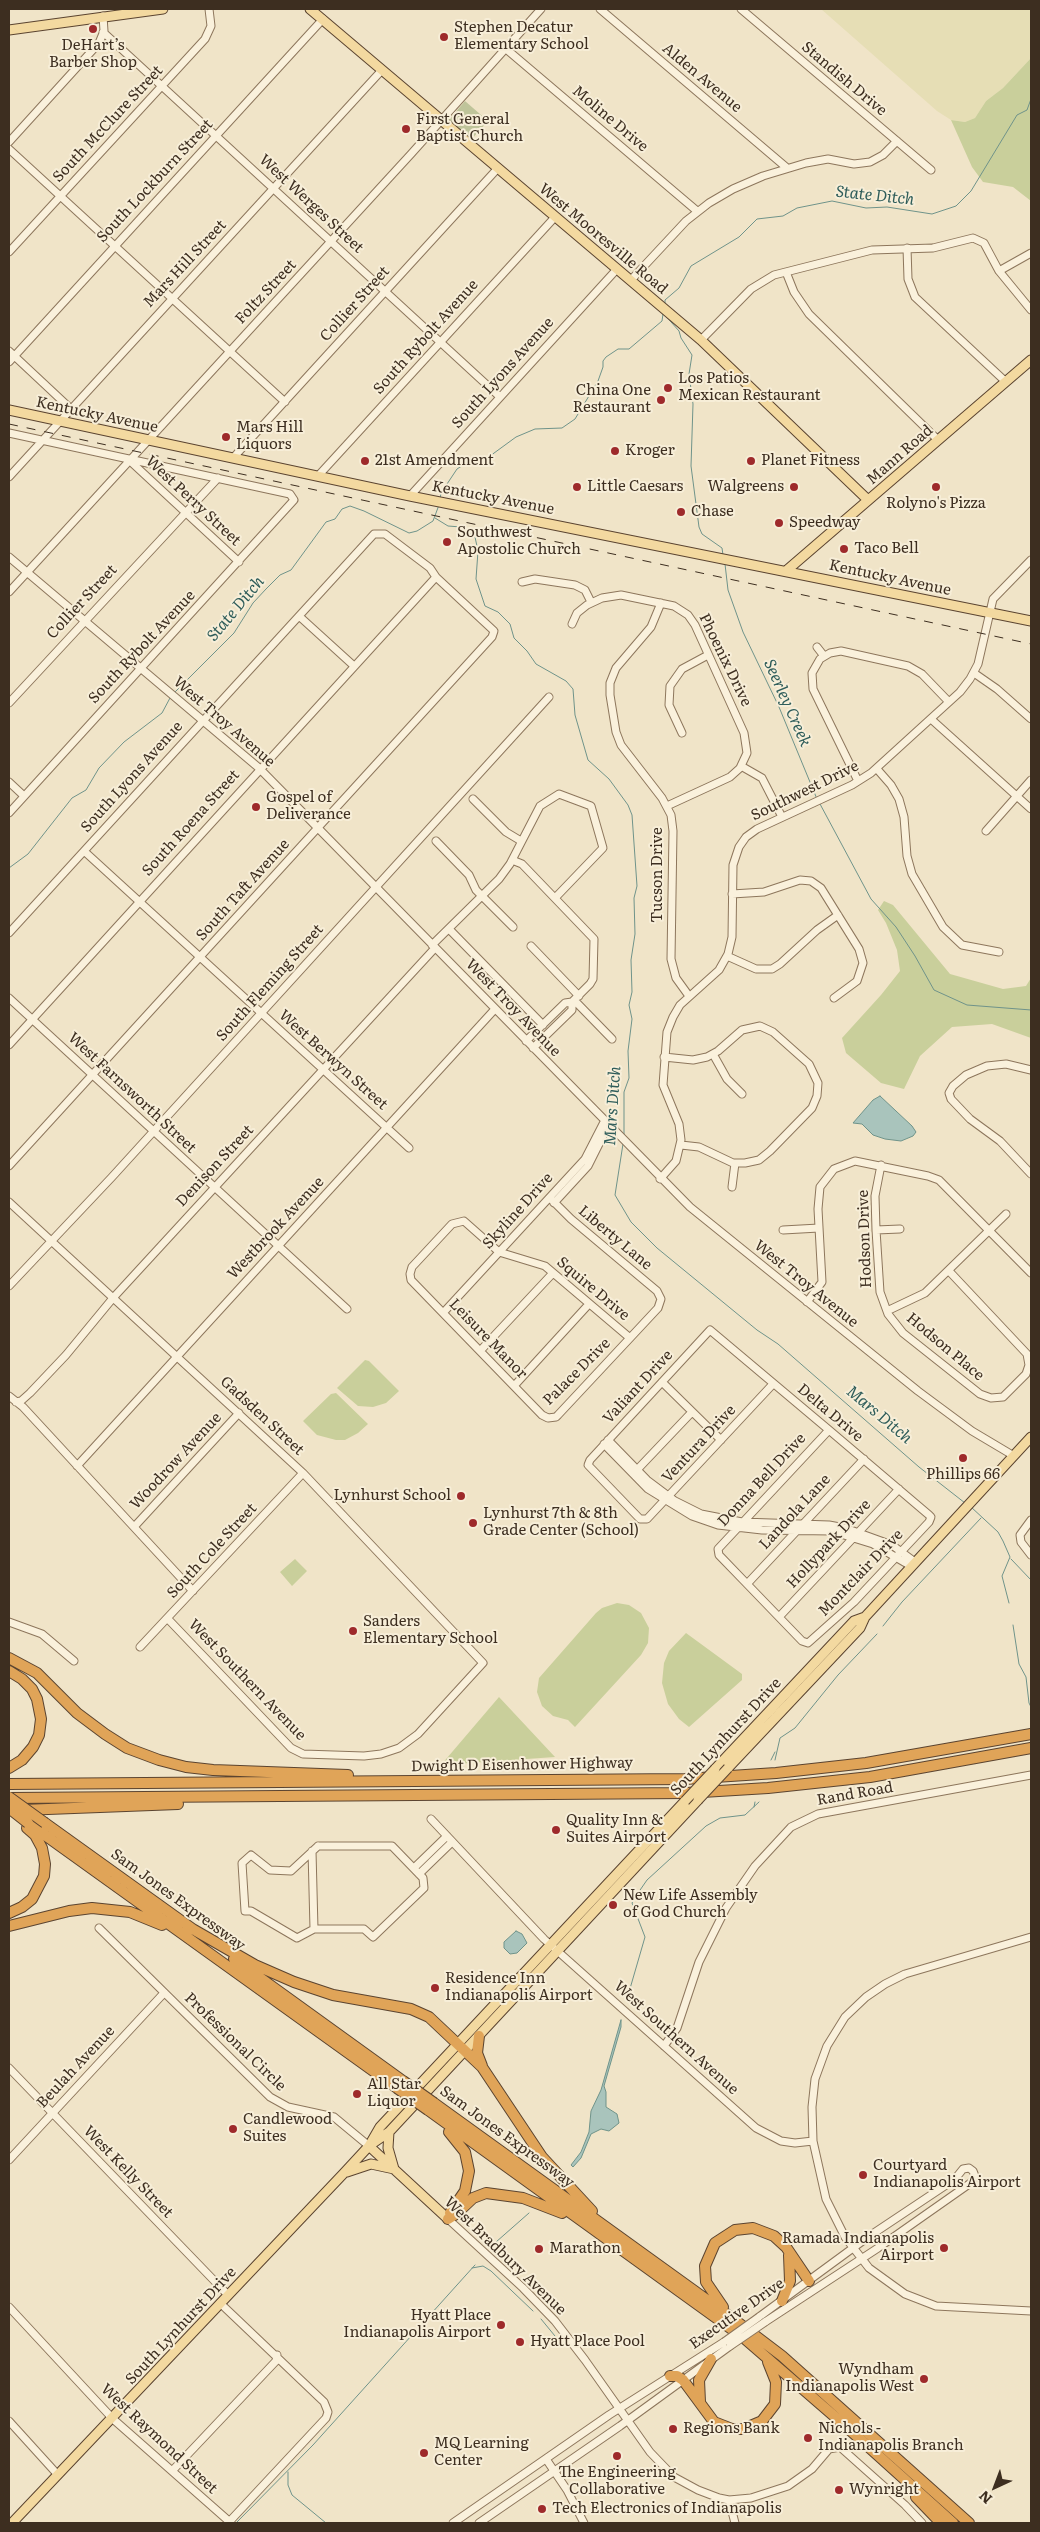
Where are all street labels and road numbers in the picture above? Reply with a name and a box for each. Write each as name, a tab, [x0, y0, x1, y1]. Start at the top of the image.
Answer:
street label: Standish Drive	[798, 38, 890, 120]
street label: Alden Avenue	[659, 40, 745, 116]
street label: South McClure Street	[49, 62, 167, 186]
street label: Moline Drive	[568, 82, 652, 156]
street label: South Lockburn Street	[93, 116, 217, 246]
street label: West Werges Street	[255, 151, 367, 257]
street label: West Mooresville Road	[535, 180, 671, 298]
street label: Mars Hill Street	[140, 217, 230, 311]
street label: Foltz Street	[232, 256, 300, 328]
street label: Collier Street	[317, 263, 393, 345]
street label: South Rybolt Avenue	[370, 276, 482, 398]
street label: South Lyons Avenue	[448, 314, 558, 432]
street label: Kentucky Avenue	[34, 393, 160, 437]
street label: Mann Road	[863, 421, 937, 489]
street label: West Perry Street	[142, 452, 244, 550]
street label: Kentucky Avenue	[430, 477, 556, 519]
street label: Kentucky Avenue	[827, 556, 953, 600]
street label: Collier Street	[43, 561, 121, 643]
street label: South Rybolt Avenue	[85, 587, 199, 707]
street label: Phoenix Drive	[695, 611, 755, 709]
street label: West Troy Avenue	[169, 673, 279, 771]
street label: South Lyons Avenue	[77, 718, 187, 836]
street label: Southwest Drive	[748, 757, 862, 825]
street label: South Roena Street	[139, 766, 243, 880]
street label: Tucson Drive	[649, 827, 667, 923]
street label: South Taft Avenue	[193, 835, 293, 945]
street label: South Fleming Street	[213, 921, 327, 1045]
street label: West Troy Avenue	[462, 955, 564, 1061]
street label: West Berwyn Street	[275, 1006, 391, 1114]
street label: West Farnsworth Street	[64, 1029, 200, 1157]
street label: Denison Street	[173, 1121, 257, 1211]
street label: Skyline Drive	[479, 1169, 557, 1253]
street label: Westbrook Avenue	[224, 1173, 328, 1283]
street label: Hodson Drive	[854, 1190, 876, 1288]
street label: Liberty Lane	[574, 1202, 656, 1274]
street label: West Troy Avenue	[750, 1236, 862, 1332]
street label: Squire Drive	[553, 1253, 633, 1325]
street label: Leisure Manor	[445, 1295, 531, 1383]
street label: Hodson Place	[902, 1309, 988, 1385]
street label: Palace Drive	[540, 1335, 614, 1409]
street label: Valiant Drive	[599, 1346, 677, 1428]
street label: Gadsden Street	[216, 1373, 308, 1459]
street label: Delta Drive	[793, 1380, 867, 1446]
street label: Ventura Drive	[658, 1401, 740, 1487]
street label: Woodrow Avenue	[126, 1409, 226, 1513]
street label: Donna Bell Drive	[714, 1430, 810, 1530]
street label: Landola Lane	[756, 1471, 834, 1553]
street label: Hollypark Drive	[783, 1496, 875, 1592]
street label: South Cole Street	[163, 1500, 261, 1602]
street label: Montclair Drive	[815, 1526, 907, 1620]
street label: West Southern Avenue	[185, 1616, 309, 1744]
street label: South Lynhurst Drive	[667, 1674, 785, 1800]
street label: Dwight D Eisenhower Highway	[411, 1754, 633, 1776]
street label: Rand Road	[816, 1778, 894, 1810]
street label: Sam Jones Expressway	[107, 1845, 249, 1955]
street label: West Southern Avenue	[610, 1977, 742, 2099]
street label: Professional Circle	[181, 1989, 289, 2095]
street label: Beulah Avenue	[33, 2022, 119, 2112]
street label: Sam Jones Expressway	[436, 2082, 578, 2192]
street label: West Kelly Street	[80, 2122, 176, 2222]
street label: West Bradbury Avenue	[440, 2193, 570, 2319]
street label: South Lynhurst Drive	[122, 2263, 240, 2389]
street label: Executive Drive	[686, 2275, 788, 2353]
street label: West Raymond Street	[97, 2380, 221, 2498]

